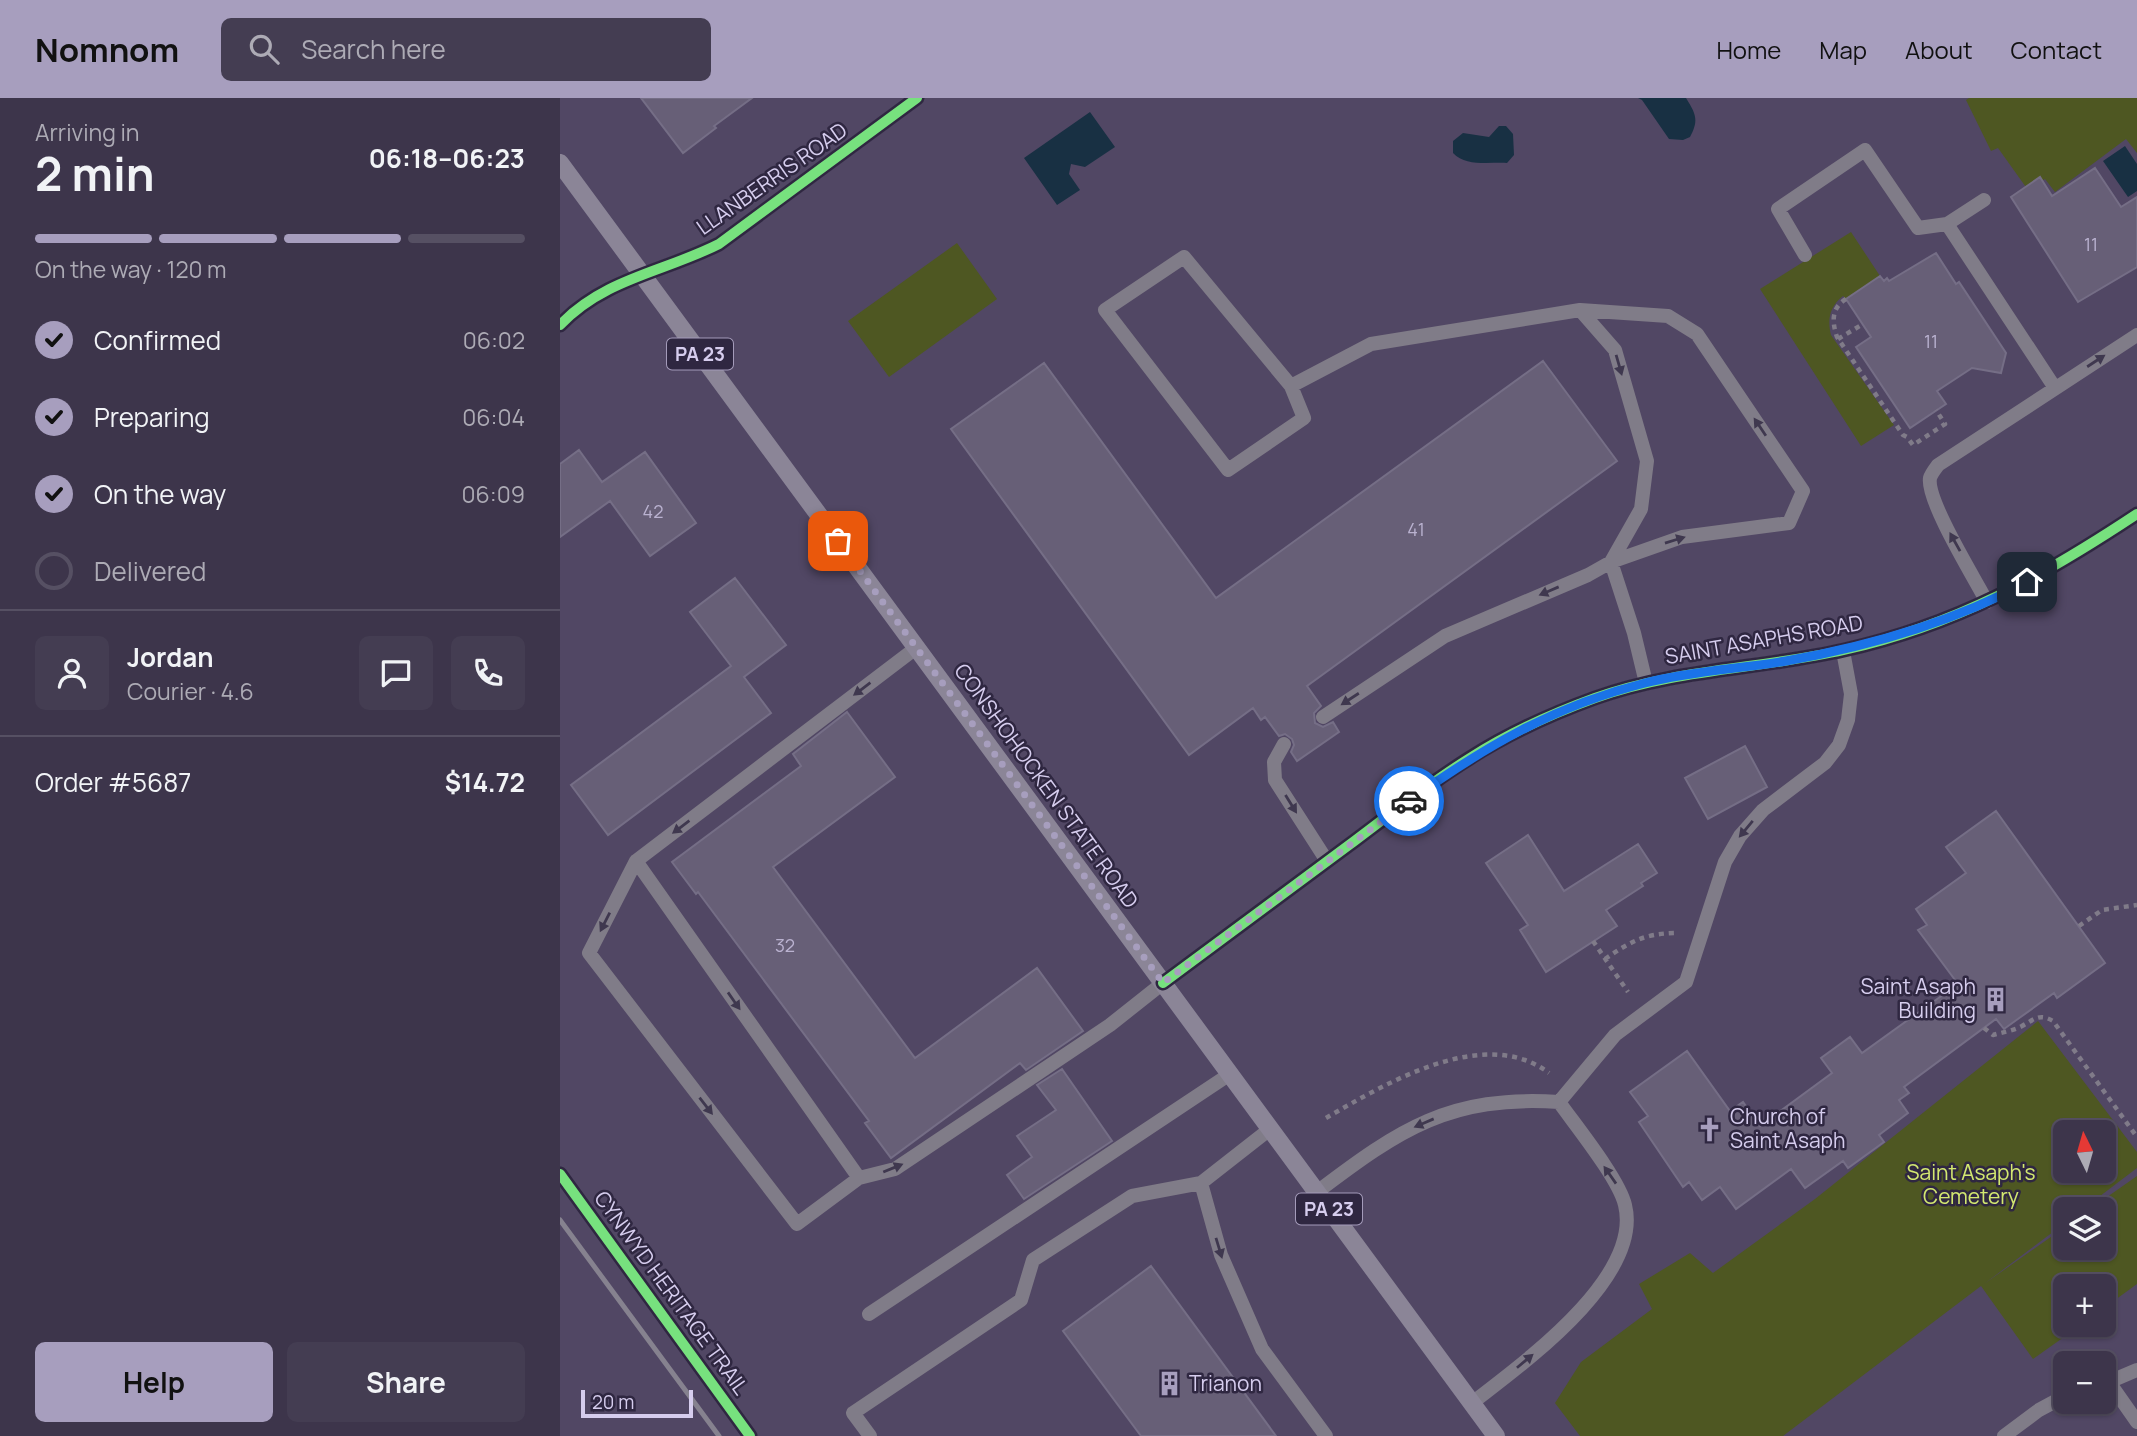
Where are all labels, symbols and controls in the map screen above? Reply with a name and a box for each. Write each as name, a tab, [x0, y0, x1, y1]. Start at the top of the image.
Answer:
search box	[221, 18, 711, 81]
text: Nomnom	[35, 27, 179, 72]
icon: search	[245, 30, 283, 68]
text: Search here	[301, 31, 446, 67]
text: Home	[1716, 33, 1781, 66]
text: Map	[1819, 33, 1867, 66]
text: About	[1905, 33, 1973, 66]
text: Contact	[2011, 33, 2102, 66]
text: Arriving in	[35, 116, 140, 148]
street label: LLANBERRIS ROAD	[691, 116, 852, 241]
text: 06:18–06:23	[369, 140, 525, 176]
text: 2 min	[35, 142, 155, 205]
house number: 11	[2084, 232, 2098, 256]
text: On the way · 120 m	[35, 253, 227, 285]
icon: check	[35, 321, 73, 359]
text: Confirmed	[94, 322, 221, 358]
text: 06:02	[463, 324, 525, 356]
house number: 11	[1924, 329, 1938, 353]
road number: PA 23	[667, 338, 733, 370]
one-way arrow	[1614, 354, 1625, 376]
one-way arrow	[2086, 355, 2106, 368]
icon: check	[35, 398, 73, 436]
text: Preparing	[94, 399, 210, 435]
text: 06:04	[462, 401, 525, 433]
one-way arrow	[1753, 417, 1766, 437]
icon: check	[35, 475, 73, 513]
text: On the way	[94, 476, 226, 512]
text: 06:09	[462, 478, 525, 510]
house number: 42	[643, 499, 663, 523]
pin	[808, 511, 868, 571]
house number: 41	[1407, 517, 1425, 541]
icon: bag	[819, 522, 857, 560]
one-way arrow	[1949, 532, 1961, 552]
one-way arrow	[1665, 534, 1686, 545]
pin	[1997, 552, 2057, 612]
text: Delivered	[94, 553, 206, 589]
icon: home	[2008, 563, 2046, 601]
one-way arrow	[1538, 586, 1559, 597]
street label: SAINT ASAPHS ROAD	[1663, 608, 1865, 670]
button: person	[35, 636, 109, 710]
button: chat	[359, 636, 433, 710]
button: phone	[451, 636, 525, 710]
text: Jordan	[127, 639, 213, 675]
street label: CONSHOHOCKEN STATE ROAD	[949, 657, 1145, 913]
text: Courier · 4.6	[127, 675, 254, 707]
one-way arrow	[853, 682, 871, 697]
one-way arrow	[1340, 692, 1359, 705]
text: Order #5687	[35, 764, 191, 800]
text: $14.72	[445, 764, 525, 800]
courier	[1374, 766, 1444, 836]
icon: car	[1390, 782, 1428, 820]
one-way arrow	[1284, 795, 1297, 814]
one-way arrow	[672, 820, 690, 834]
one-way arrow	[1739, 821, 1754, 838]
one-way arrow	[599, 912, 610, 932]
house number: 32	[775, 933, 795, 957]
place label: Saint Asaph Building	[1861, 972, 1976, 1024]
building icon: Saint Asaph Building	[1982, 985, 2010, 1013]
one-way arrow	[727, 992, 741, 1010]
one-way arrow	[699, 1096, 714, 1114]
place label: Church of Saint Asaph	[1730, 1102, 1846, 1154]
church icon: Church of Saint Asaph	[1696, 1115, 1724, 1143]
one-way arrow	[1413, 1117, 1434, 1128]
north arrow	[2053, 1120, 2116, 1183]
map controls	[2053, 1120, 2116, 1414]
park label: Saint Asaph's Cemetery	[1907, 1158, 2035, 1210]
one-way arrow	[883, 1163, 904, 1174]
one-way arrow	[1603, 1166, 1617, 1184]
street label: CYNWYD HERITAGE TRAIL	[588, 1185, 755, 1400]
road number: PA 23	[1296, 1194, 1362, 1224]
button: layers	[2053, 1197, 2116, 1260]
one-way arrow	[1215, 1238, 1225, 1259]
button: +	[2053, 1274, 2116, 1337]
button: Help	[35, 1342, 273, 1422]
button: Share	[287, 1342, 525, 1422]
button: −	[2053, 1351, 2116, 1414]
one-way arrow	[1517, 1354, 1534, 1369]
place label: Trianon	[1189, 1369, 1262, 1397]
building icon: Trianon	[1155, 1370, 1183, 1398]
scale bar	[581, 1387, 693, 1419]
text: 20 m	[592, 1389, 634, 1415]

